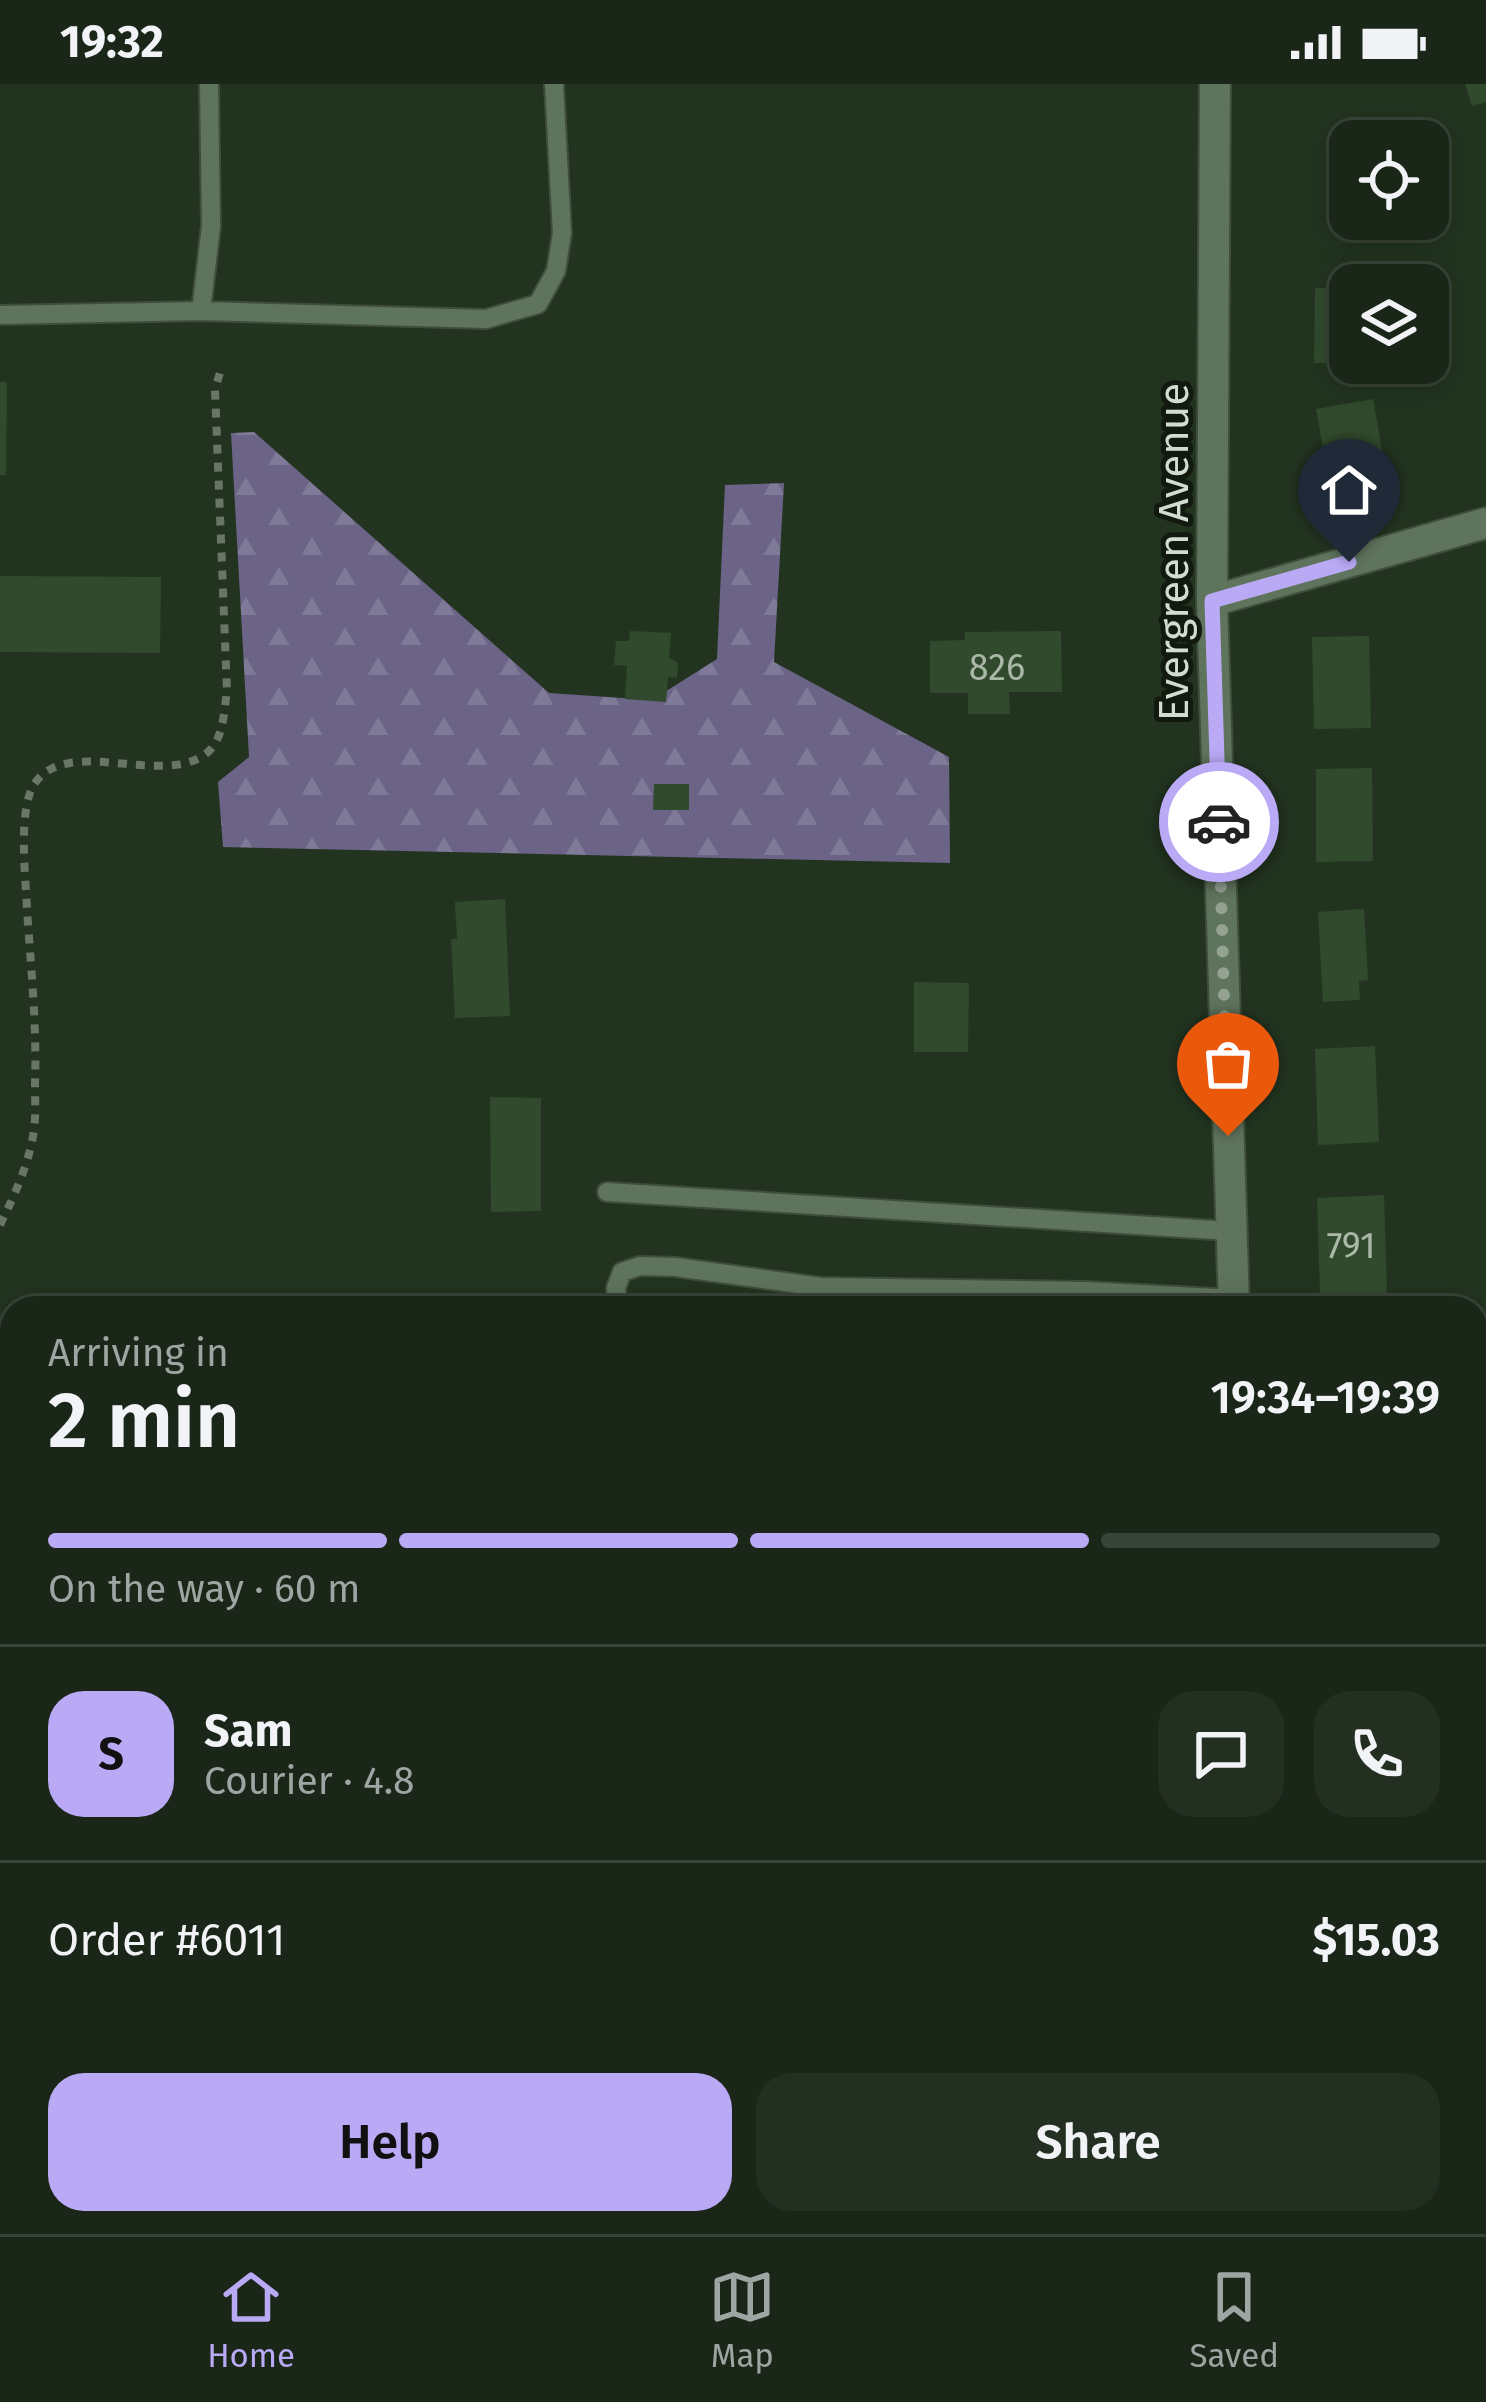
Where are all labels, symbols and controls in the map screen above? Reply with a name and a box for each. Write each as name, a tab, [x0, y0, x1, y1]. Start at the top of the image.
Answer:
text: 19:32	[60, 15, 164, 69]
map controls	[1329, 120, 1449, 384]
button: locate	[1329, 120, 1449, 240]
button: layers	[1329, 264, 1449, 384]
street label: Evergreen Avenue	[1149, 383, 1199, 721]
pin	[1298, 439, 1400, 562]
icon: home	[1316, 457, 1382, 523]
house number: 826	[969, 646, 1025, 690]
courier	[1159, 762, 1279, 882]
icon: car	[1186, 789, 1252, 855]
pin	[1177, 1013, 1279, 1136]
icon: bag	[1195, 1031, 1261, 1097]
house number: 791	[1326, 1224, 1376, 1268]
text: Arriving in	[48, 1330, 229, 1376]
text: 19:34–19:39	[1211, 1371, 1440, 1425]
text: 2 min	[48, 1374, 240, 1468]
text: On the way · 60 m	[48, 1566, 360, 1612]
button: chat	[1158, 1691, 1284, 1817]
button: phone	[1314, 1691, 1440, 1817]
text: Sam	[204, 1704, 292, 1758]
text: S	[98, 1727, 124, 1781]
text: Courier · 4.8	[204, 1758, 415, 1804]
text: Order #6011	[48, 1913, 286, 1967]
text: $15.03	[1312, 1913, 1440, 1967]
button: Help	[48, 2073, 732, 2211]
button: Share	[756, 2073, 1440, 2211]
tab: Home	[207, 2264, 295, 2376]
tab: Map	[709, 2264, 775, 2376]
tab: Saved	[1190, 2264, 1279, 2376]

